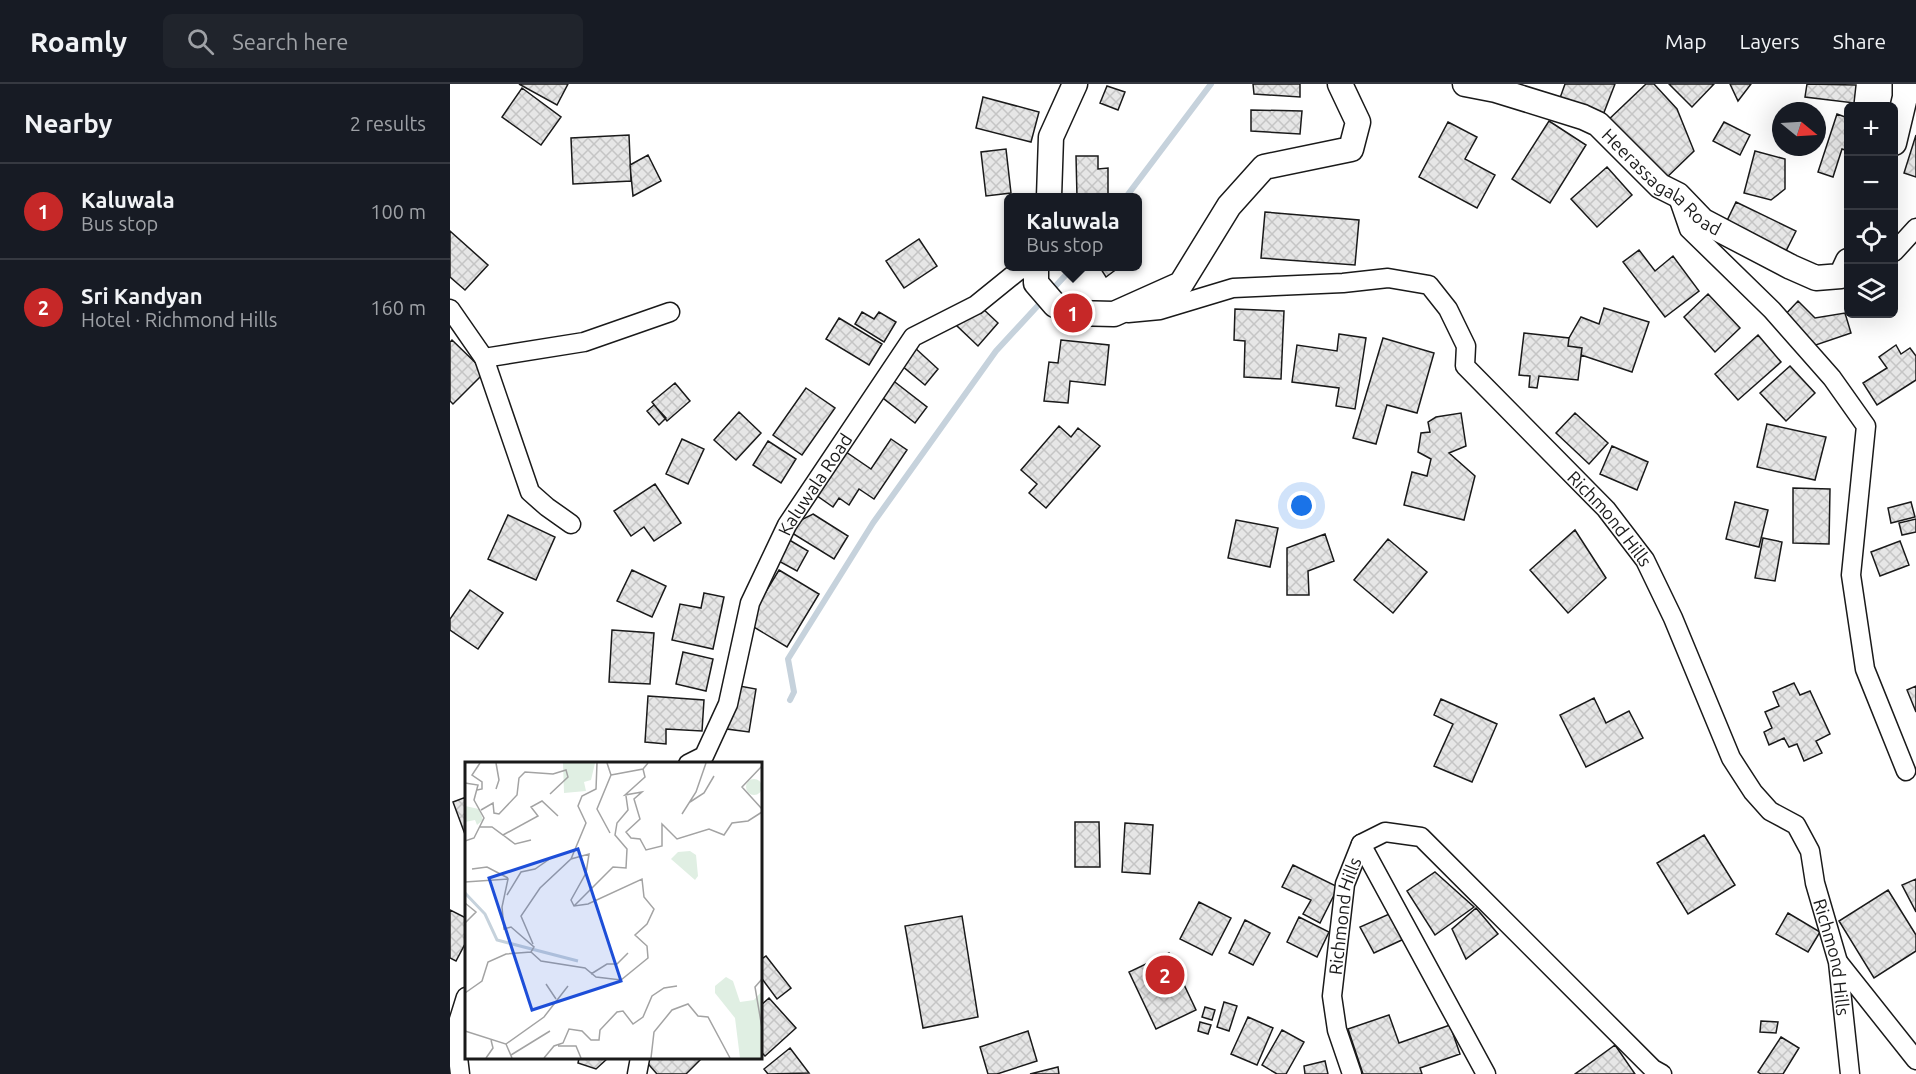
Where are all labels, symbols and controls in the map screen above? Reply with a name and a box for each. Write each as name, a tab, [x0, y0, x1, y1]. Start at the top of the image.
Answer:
search box	[163, 14, 583, 68]
icon: search	[184, 25, 217, 58]
text: Roamly	[30, 26, 127, 57]
text: Search here	[232, 29, 348, 54]
text: Map	[1665, 29, 1706, 53]
text: Layers	[1739, 29, 1800, 53]
text: Share	[1833, 29, 1886, 53]
north arrow	[1772, 102, 1826, 156]
map controls	[1844, 102, 1898, 318]
button: +	[1844, 102, 1898, 156]
text: Nearby	[24, 109, 112, 138]
text: 2 results	[350, 112, 426, 135]
street label: Heerassagala Road	[1598, 124, 1725, 239]
button: −	[1844, 156, 1898, 210]
text: Kaluwala	[81, 187, 175, 212]
popup	[1004, 193, 1142, 271]
text: 1	[38, 200, 49, 223]
text: 100 m	[370, 200, 426, 223]
text: Kaluwala	[1026, 208, 1120, 233]
button: locate	[1844, 210, 1898, 264]
text: Bus stop	[81, 212, 158, 235]
text: Bus stop	[1026, 233, 1103, 256]
button: layers	[1844, 264, 1898, 318]
text: Sri Kandyan	[81, 283, 203, 308]
pin: 1	[1054, 290, 1092, 336]
text: 2	[38, 296, 49, 319]
text: 160 m	[370, 296, 426, 319]
text: Hotel · Richmond Hills	[81, 308, 278, 331]
street label: Kaluwala Road	[774, 430, 856, 538]
street label: Richmond Hills	[1564, 467, 1657, 570]
your location	[1287, 491, 1316, 520]
inset map	[465, 762, 762, 1059]
street label: Richmond Hills	[1325, 854, 1365, 976]
street label: Richmond Hills	[1810, 896, 1854, 1017]
pin: 2	[1146, 952, 1184, 998]

